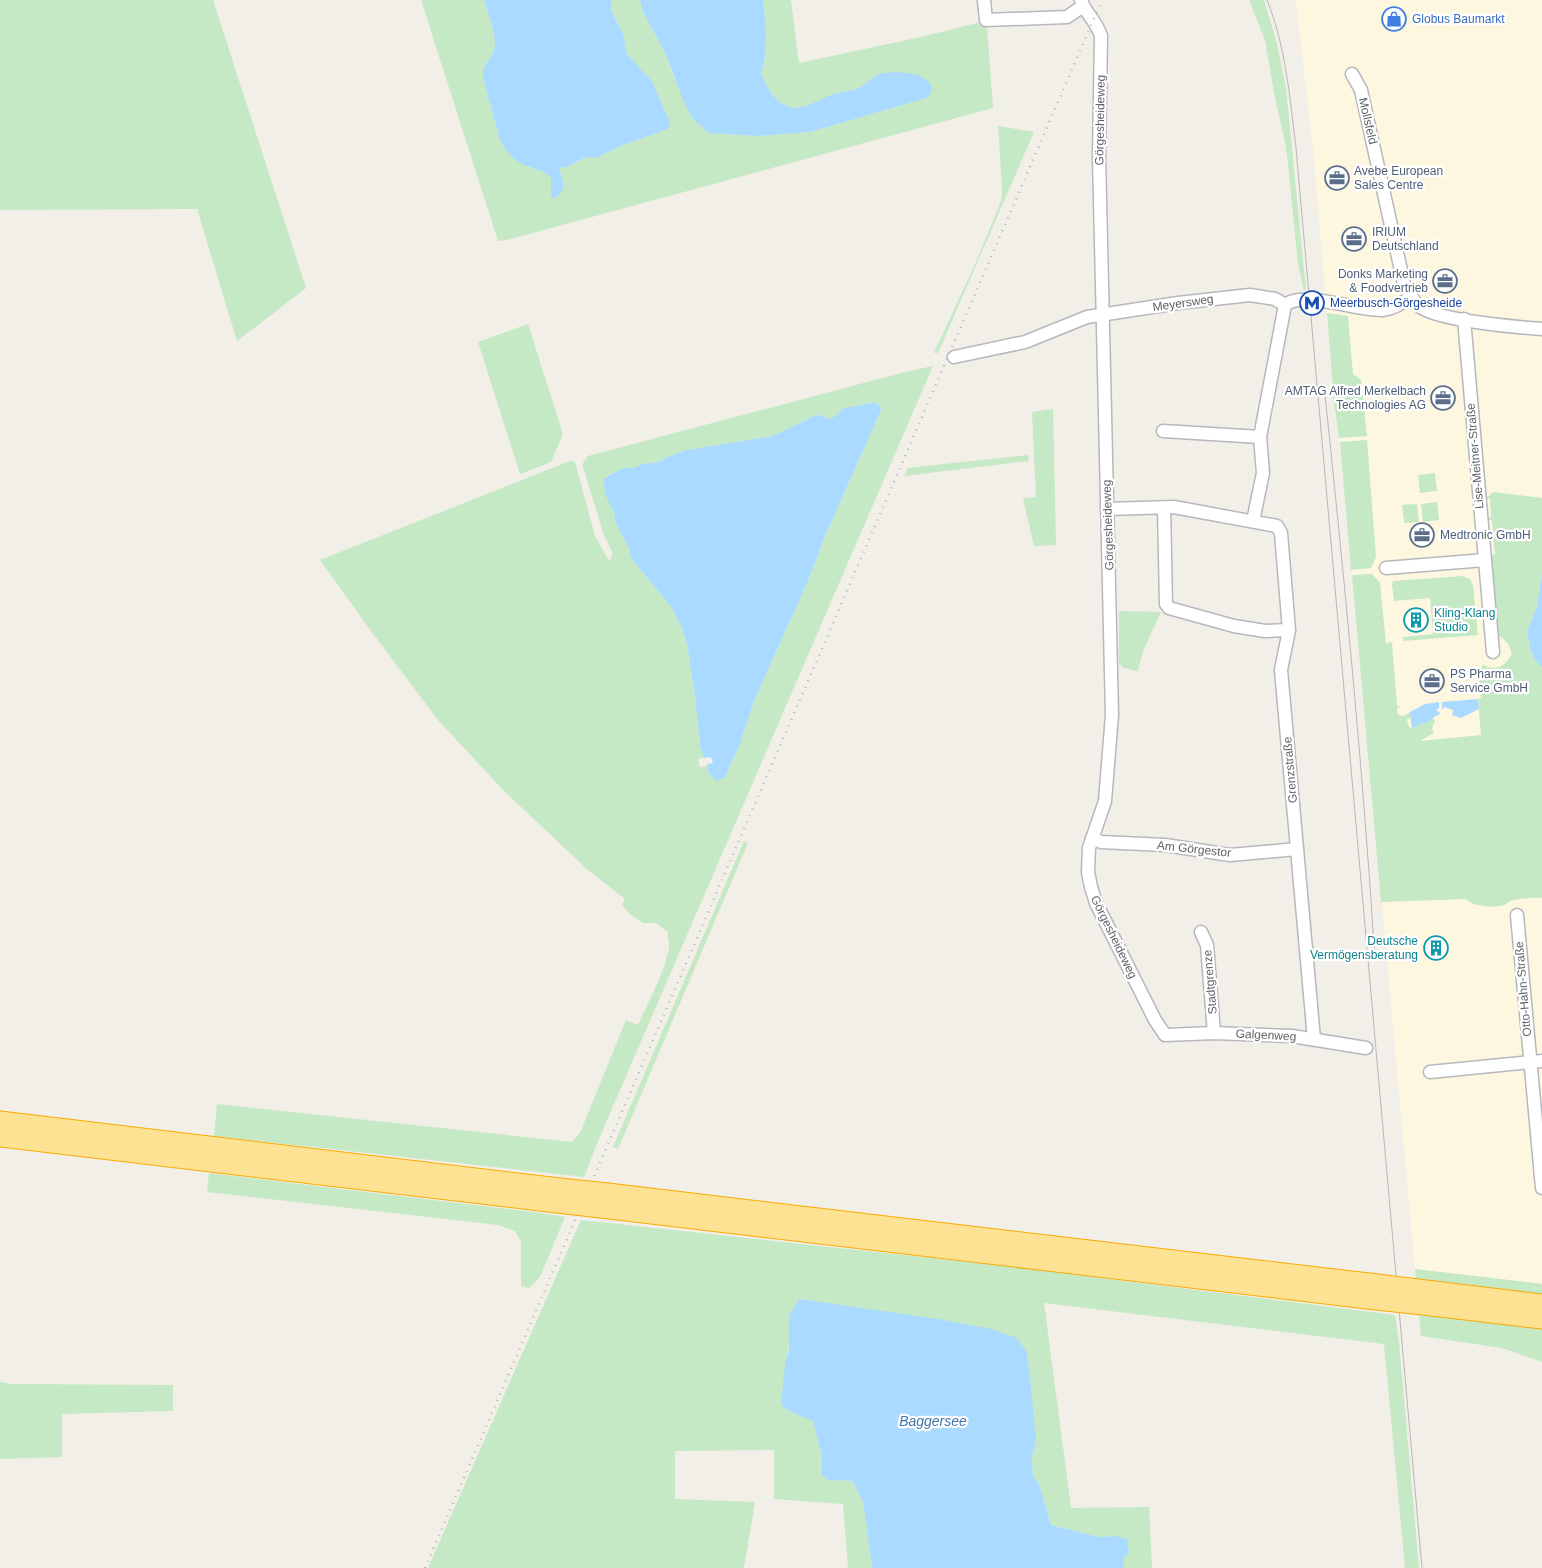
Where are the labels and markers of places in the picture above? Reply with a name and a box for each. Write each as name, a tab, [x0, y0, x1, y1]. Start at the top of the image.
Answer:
shop icon: Globus Baumarkt	[1381, 6, 1407, 32]
place label: Globus Baumarkt	[1412, 12, 1505, 26]
place label: Avebe European Sales Centre	[1354, 164, 1443, 192]
office icon: Avebe European Sales Centre	[1324, 165, 1350, 191]
place label: IRIUM Deutschland	[1372, 225, 1439, 253]
office icon: IRIUM Deutschland	[1341, 226, 1367, 252]
place label: Donks Marketing & Foodvertrieb	[1338, 267, 1428, 295]
office icon: Donks Marketing & Foodvertrieb	[1432, 268, 1458, 294]
metro station icon: Meerbusch-Görgesheide	[1299, 290, 1325, 316]
place label: Meerbusch-Görgesheide	[1330, 296, 1462, 310]
place label: AMTAG Alfred Merkelbach Technologies AG	[1285, 384, 1426, 412]
office icon: AMTAG Alfred Merkelbach Technologies AG	[1430, 385, 1456, 411]
office icon: Medtronic GmbH	[1409, 522, 1435, 548]
place label: Medtronic GmbH	[1440, 528, 1531, 542]
place label: Kling-Klang Studio	[1434, 606, 1495, 634]
building icon: Kling-Klang Studio	[1403, 607, 1429, 633]
place label: PS Pharma Service GmbH	[1450, 667, 1528, 695]
office icon: PS Pharma Service GmbH	[1419, 668, 1445, 694]
place label: Deutsche Vermögensberatung	[1310, 934, 1418, 962]
building icon: Deutsche Vermögensberatung	[1423, 935, 1449, 961]

